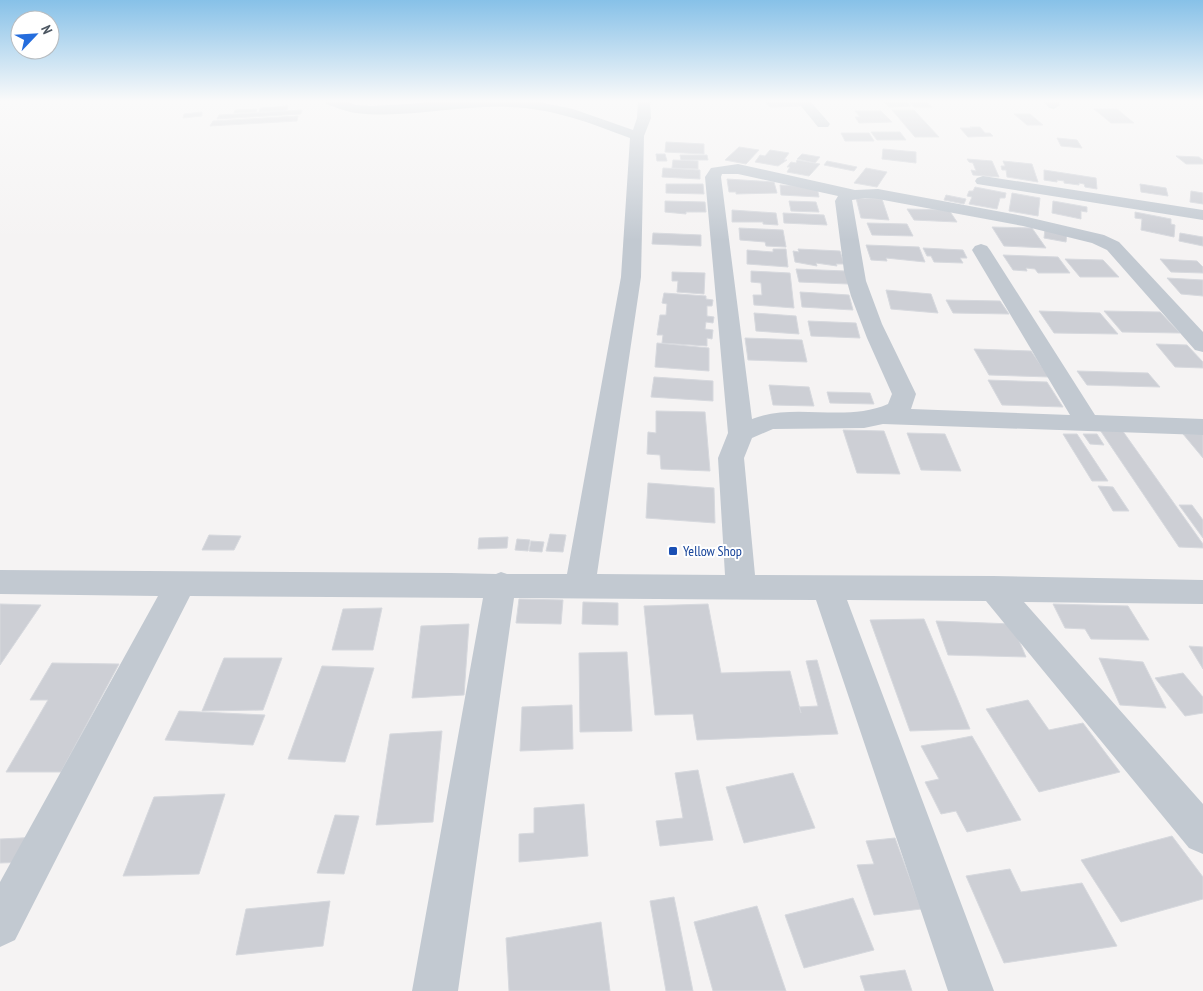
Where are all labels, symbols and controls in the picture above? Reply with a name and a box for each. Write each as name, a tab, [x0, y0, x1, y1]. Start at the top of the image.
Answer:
north arrow	[10, 10, 60, 60]
text: N	[37, 22, 57, 37]
place label: Yellow Shop	[683, 542, 742, 560]
marker: Yellow Shop	[667, 545, 679, 557]

